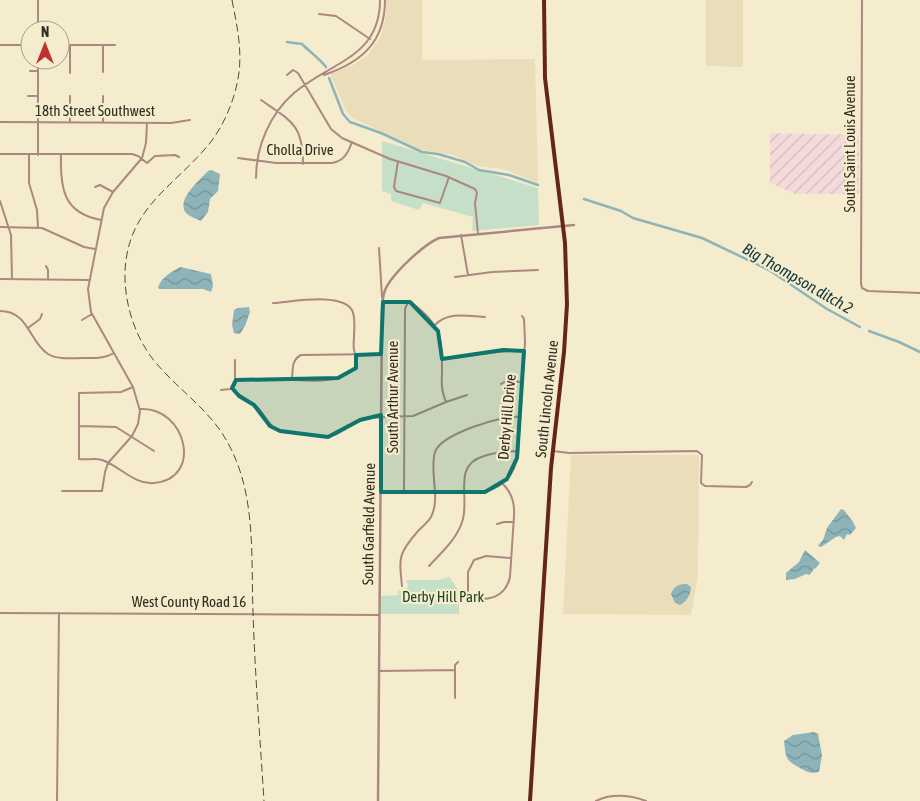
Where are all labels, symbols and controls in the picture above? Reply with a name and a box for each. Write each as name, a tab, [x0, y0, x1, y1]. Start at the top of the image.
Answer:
north arrow	[20, 20, 70, 70]
text: N	[41, 24, 49, 40]
street label: South Saint Louis Avenue	[841, 75, 858, 213]
street label: 18th Street Southwest	[35, 102, 155, 119]
street label: Cholla Drive	[266, 141, 334, 158]
water label: Big Thompson ditch 2	[739, 239, 857, 318]
street label: South Lincoln Avenue	[532, 339, 561, 459]
street label: South Arthur Avenue	[384, 340, 401, 453]
street label: Derby Hill Drive	[494, 373, 519, 461]
street label: South Garfield Avenue	[359, 462, 378, 585]
park label: Derby Hill Park	[402, 588, 484, 605]
street label: West County Road 16	[132, 593, 246, 610]

